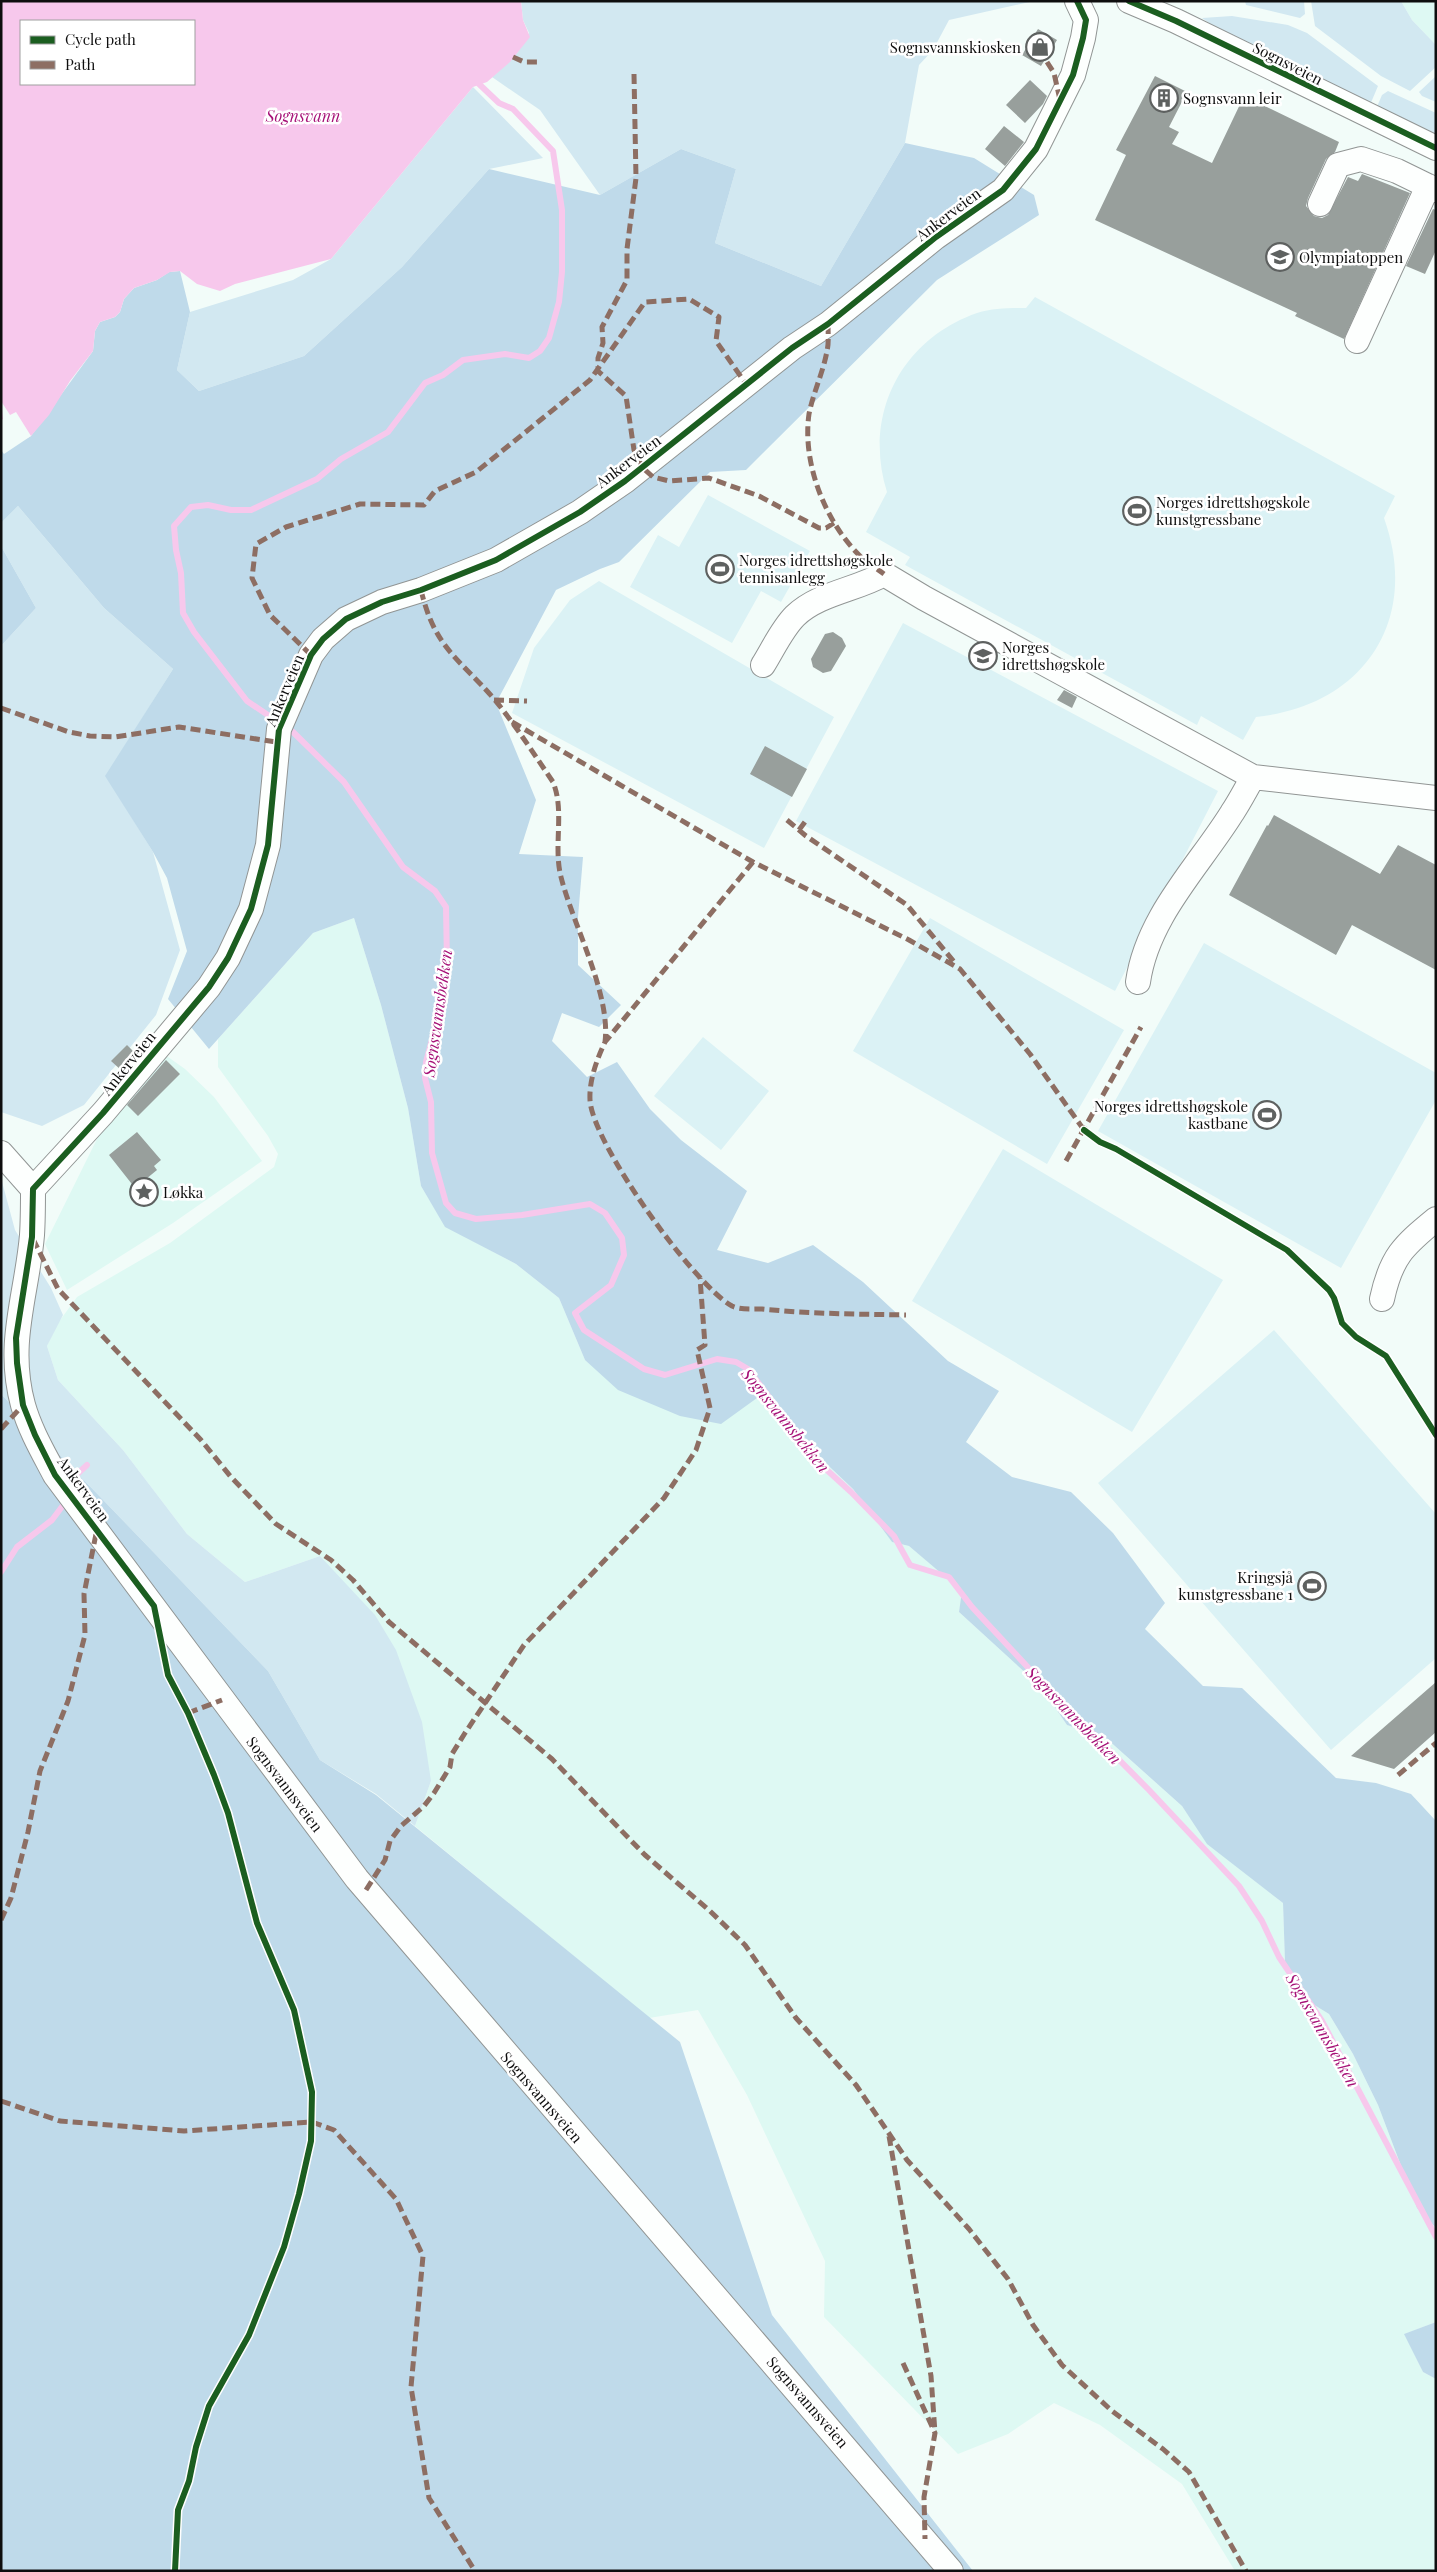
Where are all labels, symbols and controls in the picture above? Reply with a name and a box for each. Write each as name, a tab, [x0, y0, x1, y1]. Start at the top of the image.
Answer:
legend	[20, 20, 195, 85]
text: Cycle path	[65, 29, 136, 49]
shop icon: Sognsvannskiosken	[1025, 32, 1055, 62]
place label: Sognsvannskiosken	[890, 37, 1021, 57]
street label: Sognsveien	[1250, 37, 1326, 89]
text: Path	[65, 54, 95, 74]
building icon: Sognsvann leir	[1149, 83, 1179, 113]
place label: Sognsvann leir	[1183, 88, 1282, 108]
water label: Sognsvann	[265, 105, 340, 126]
street label: Ankerveien	[911, 183, 984, 246]
school or university icon: Olympiatoppen	[1265, 242, 1295, 272]
place label: Olympiatoppen	[1299, 247, 1403, 267]
street label: Ankerveien	[591, 430, 664, 493]
place label: Norges idrettshøgskole kunstgressbane	[1156, 492, 1310, 529]
sports icon: Norges idrettshøgskole kunstgressbane	[1122, 496, 1152, 526]
place label: Norges idrettshøgskole tennisanlegg	[739, 550, 893, 587]
sports icon: Norges idrettshøgskole tennisanlegg	[705, 554, 735, 584]
place label: Norges idrettshøgskole	[1002, 637, 1105, 674]
school or university icon: Norges idrettshøgskole	[968, 641, 998, 671]
street label: Ankerveien	[260, 651, 308, 730]
water label: Sognsvannsbekken	[418, 948, 456, 1079]
street label: Ankerveien	[96, 1027, 160, 1100]
place label: Norges idrettshøgskole kastbane	[1094, 1096, 1248, 1133]
sports icon: Norges idrettshøgskole kastbane	[1252, 1100, 1282, 1130]
place icon: Løkka	[129, 1177, 159, 1207]
place label: Løkka	[163, 1182, 204, 1202]
water label: Sognsvannsbekken	[737, 1363, 835, 1476]
street label: Ankerveien	[53, 1451, 115, 1526]
place label: Kringsjå kunstgressbane 1	[1178, 1567, 1294, 1604]
sports icon: Kringsjå kunstgressbane 1	[1297, 1571, 1327, 1601]
water label: Sognsvannsbekken	[1021, 1661, 1126, 1768]
street label: Sognsvannsveien	[242, 1732, 328, 1836]
water label: Sognsvannsbekken	[1281, 1968, 1364, 2091]
street label: Sognsvannsveien	[497, 2047, 587, 2147]
street label: Sognsvannsveien	[763, 2352, 853, 2452]

